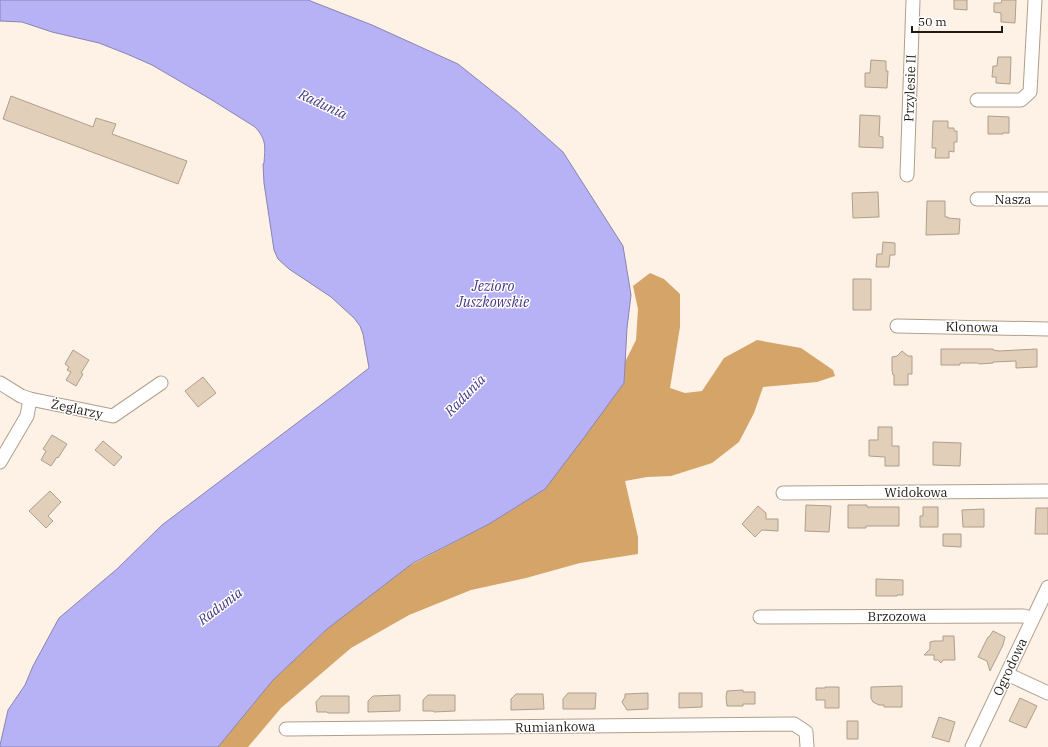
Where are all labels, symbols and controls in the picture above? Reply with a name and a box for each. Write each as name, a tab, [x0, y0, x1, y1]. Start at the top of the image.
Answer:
scale bar	[912, 8, 1002, 34]
text: 50 m	[918, 14, 947, 29]
street label: Przylesie II	[900, 54, 920, 122]
water label: Radunia	[295, 85, 350, 123]
street label: Nasza	[995, 191, 1031, 208]
water label: Jezioro Juszkowskie	[456, 277, 530, 311]
street label: Klonowa	[945, 318, 999, 336]
water label: Radunia	[440, 370, 490, 420]
street label: Żeglarzy	[50, 395, 105, 423]
street label: Widokowa	[884, 484, 948, 501]
water label: Radunia	[193, 583, 246, 629]
street label: Brzozowa	[868, 608, 926, 625]
street label: Ogrodowa	[989, 635, 1031, 699]
street label: Rumiankowa	[515, 718, 595, 736]

